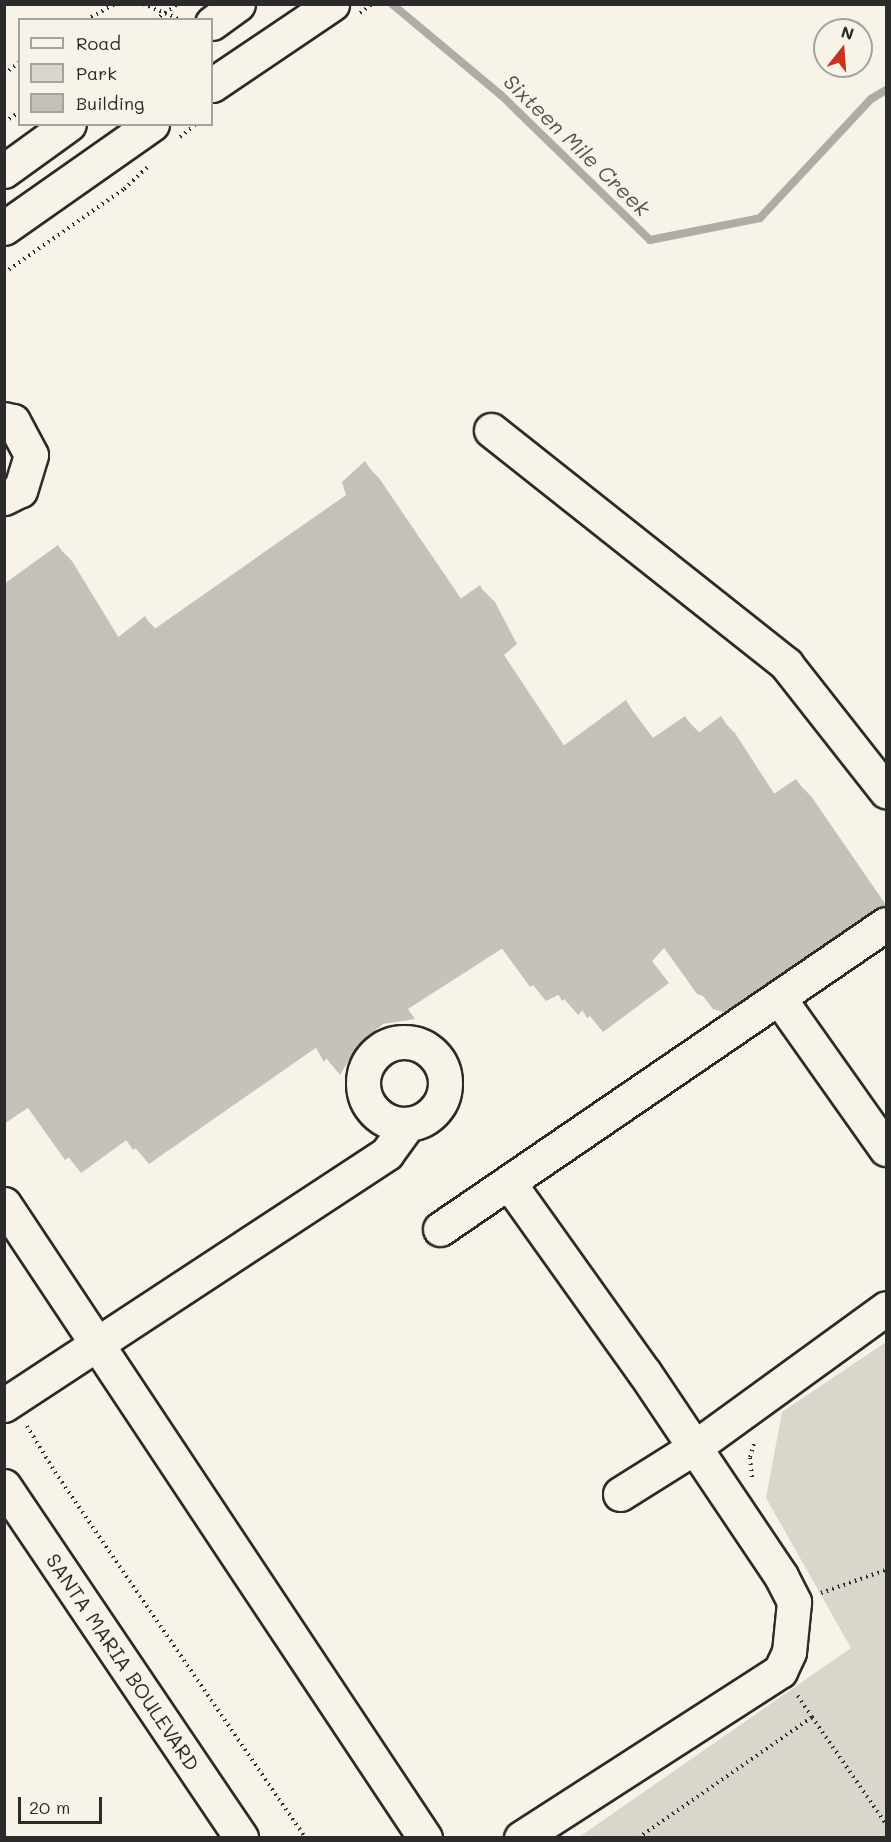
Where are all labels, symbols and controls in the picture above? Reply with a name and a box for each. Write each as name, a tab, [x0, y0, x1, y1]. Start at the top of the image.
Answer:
legend	[18, 18, 213, 126]
north arrow	[813, 18, 873, 78]
text: N	[839, 20, 857, 44]
text: Road	[76, 31, 121, 55]
text: Park	[76, 61, 117, 85]
water label: Sixteen Mile Creek	[499, 69, 655, 221]
text: Building	[76, 91, 144, 115]
street label: SANTA MARIA BOULEVARD	[41, 1549, 205, 1775]
scale bar	[21, 1785, 105, 1823]
text: 20 m	[29, 1795, 70, 1819]

